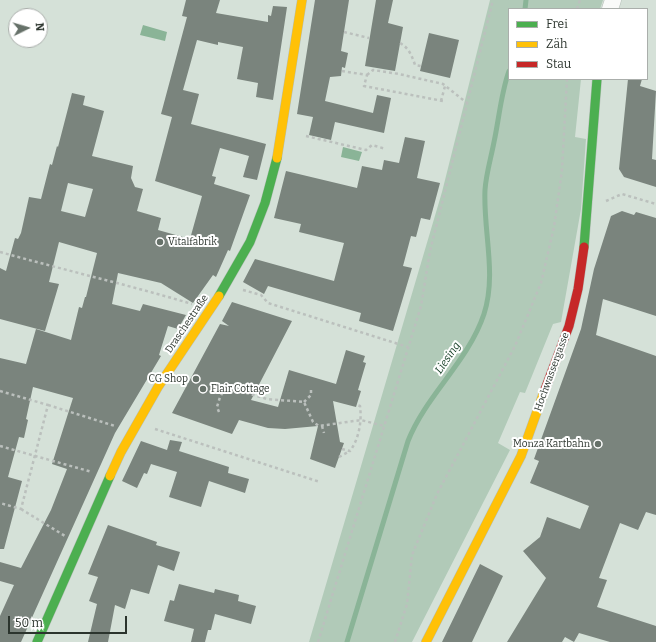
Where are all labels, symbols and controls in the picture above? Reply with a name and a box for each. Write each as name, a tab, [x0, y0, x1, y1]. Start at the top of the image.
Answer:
north arrow	[8, 8, 48, 48]
legend	[508, 8, 648, 80]
text: Frei	[546, 17, 568, 31]
text: N	[33, 22, 46, 32]
text: Zäh	[546, 37, 567, 51]
text: Stau	[546, 57, 571, 71]
place label: Vitalfabrik	[168, 236, 217, 248]
marker: Vitalfabrik	[155, 237, 165, 247]
street label: Draschestraße	[163, 293, 211, 355]
street label: Hochwassergasse	[532, 331, 572, 413]
water label: Liesing	[433, 340, 463, 376]
place label: CG Shop	[148, 373, 188, 385]
marker: CG Shop	[191, 374, 201, 384]
place label: Flair Cottage	[211, 383, 270, 395]
marker: Flair Cottage	[198, 384, 208, 394]
place label: Monza Kartbahn	[513, 438, 590, 450]
marker: Monza Kartbahn	[593, 439, 603, 449]
scale bar	[10, 608, 129, 634]
text: 50 m	[15, 616, 43, 630]

